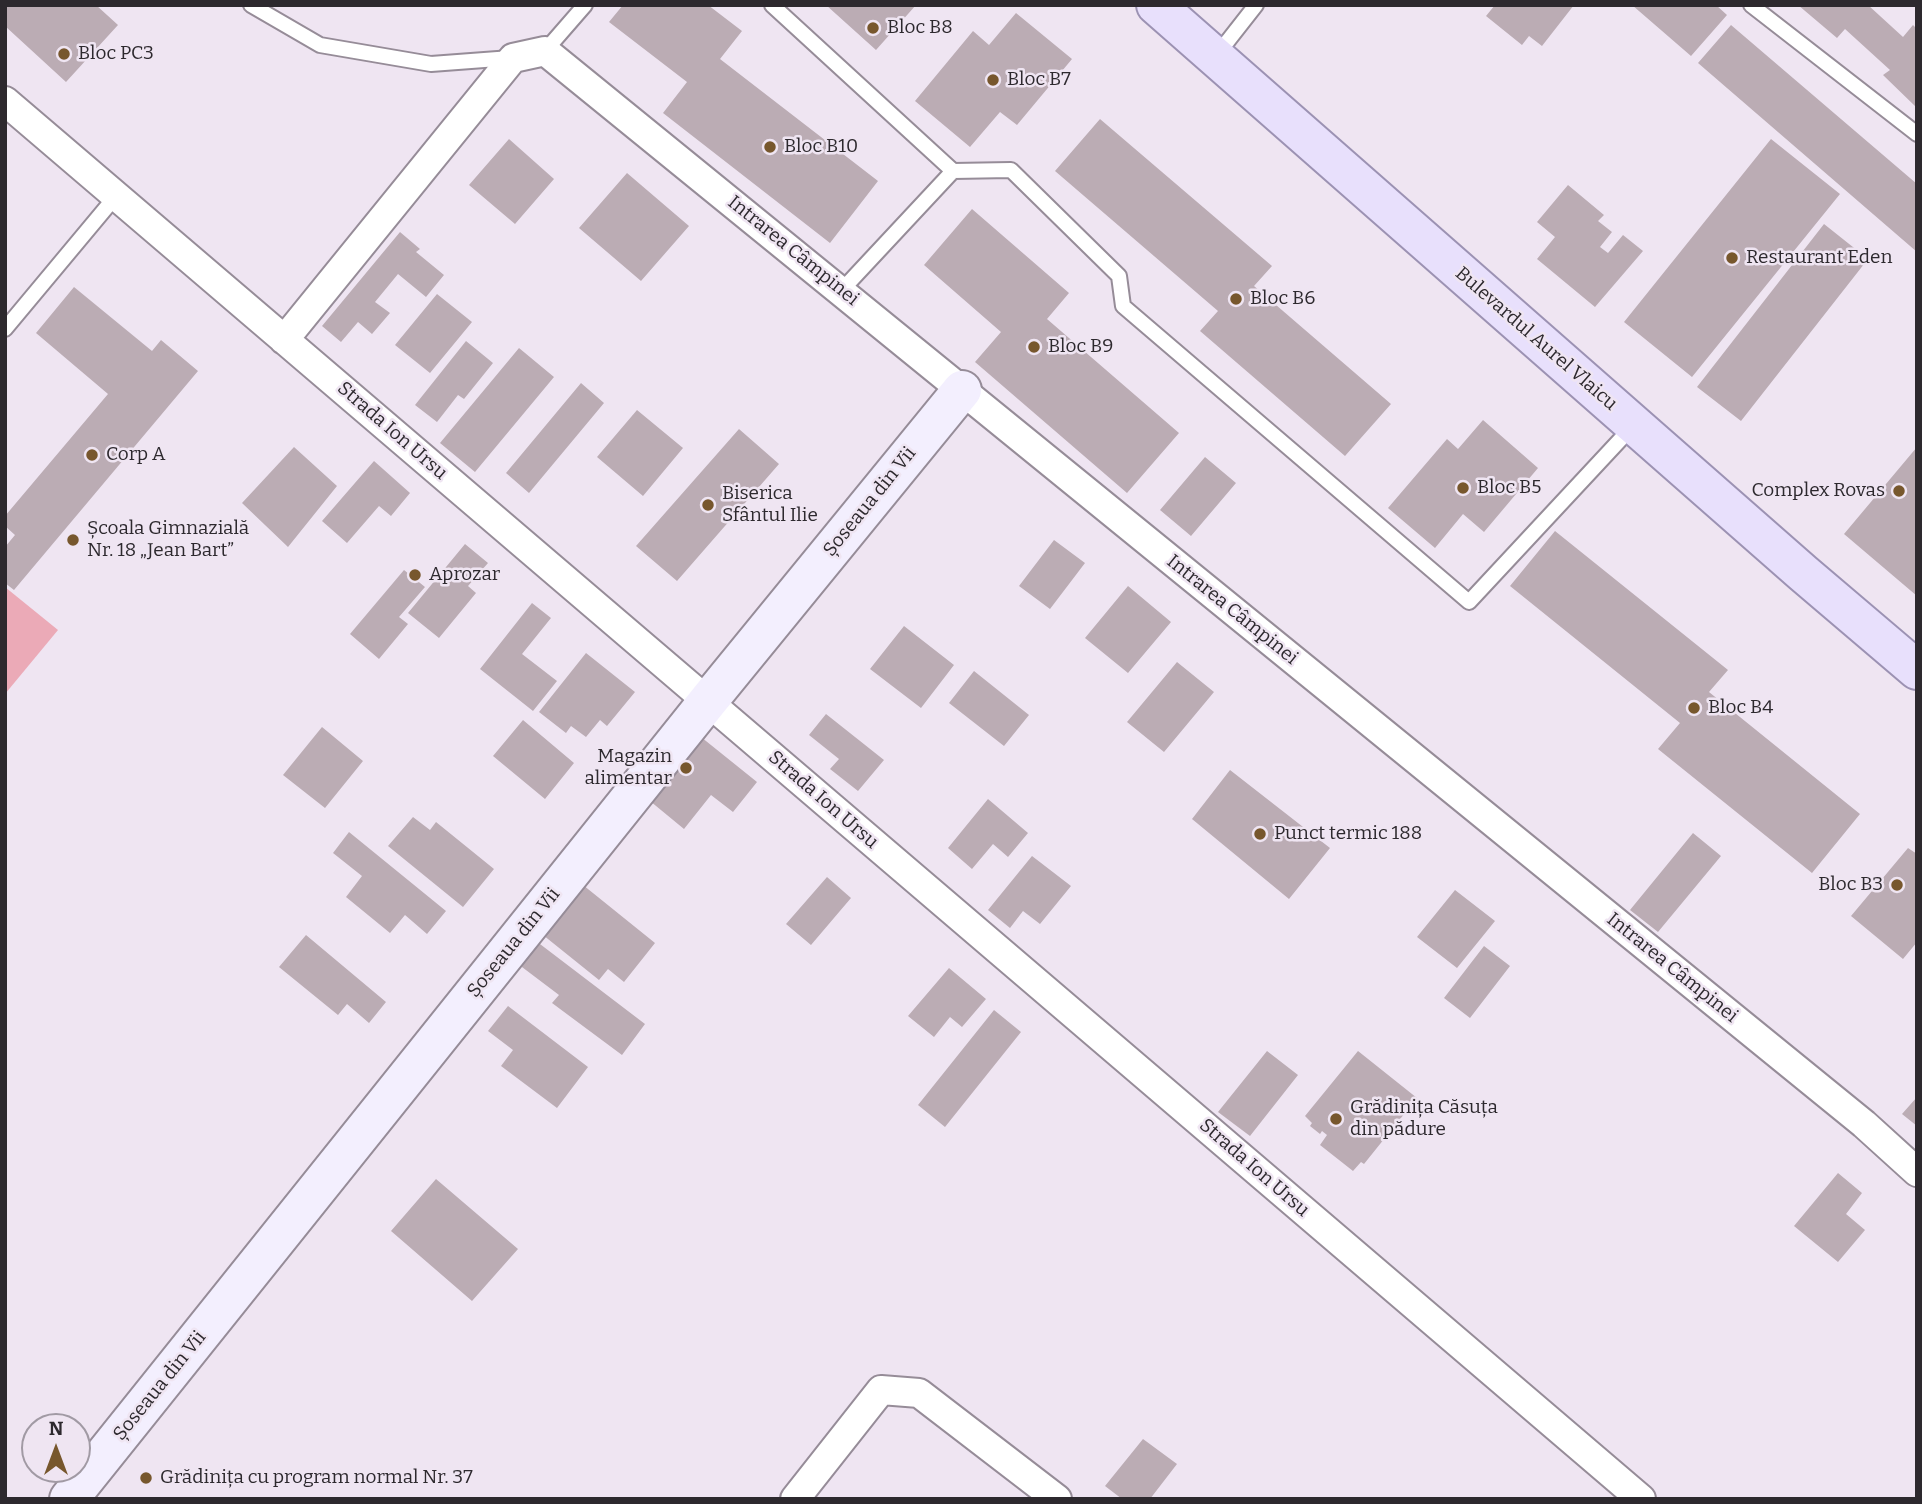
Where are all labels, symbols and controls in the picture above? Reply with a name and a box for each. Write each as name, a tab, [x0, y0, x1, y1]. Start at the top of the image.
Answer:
place label: Bloc B8	[887, 17, 953, 39]
marker: Bloc B8	[865, 20, 881, 36]
place label: Bloc PC3	[78, 43, 154, 65]
marker: Bloc PC3	[56, 46, 72, 62]
place label: Bloc B7	[1007, 69, 1071, 91]
marker: Bloc B7	[985, 72, 1001, 88]
place label: Bloc B10	[784, 136, 858, 158]
marker: Bloc B10	[762, 139, 778, 155]
street label: Intrarea Câmpinei	[723, 191, 863, 311]
place label: Restaurant Eden	[1746, 247, 1893, 269]
marker: Restaurant Eden	[1724, 250, 1740, 266]
street label: Bulevardul Aurel Vlaicu	[1450, 262, 1622, 416]
place label: Bloc B6	[1250, 288, 1315, 310]
marker: Bloc B6	[1228, 291, 1244, 307]
place label: Bloc B9	[1048, 336, 1113, 358]
marker: Bloc B9	[1026, 339, 1042, 355]
street label: Strada Ion Ursu	[333, 377, 451, 485]
street label: Șoseaua din Vii	[819, 443, 921, 561]
place label: Corp A	[106, 444, 165, 466]
marker: Corp A	[84, 447, 100, 463]
place label: Bloc B5	[1477, 477, 1541, 499]
marker: Bloc B5	[1455, 480, 1471, 496]
place label: Complex Rovas	[1752, 480, 1885, 502]
place label: Biserica Sfântul Ilie	[722, 483, 818, 527]
marker: Complex Rovas	[1891, 483, 1907, 499]
marker: Biserica Sfântul Ilie	[700, 497, 716, 513]
place label: Școala Gimnazială Nr. 18 „Jean Bart”	[87, 518, 249, 562]
marker: Școala Gimnazială Nr. 18 „Jean Bart”	[65, 532, 81, 548]
street label: Intrarea Câmpinei	[1162, 550, 1302, 670]
place label: Aprozar	[429, 564, 500, 586]
marker: Aprozar	[407, 567, 423, 583]
place label: Bloc B4	[1708, 697, 1773, 719]
marker: Bloc B4	[1686, 700, 1702, 716]
place label: Magazin alimentar	[584, 746, 672, 790]
street label: Strada Ion Ursu	[764, 746, 882, 854]
marker: Magazin alimentar	[678, 760, 694, 776]
place label: Punct termic 188	[1274, 823, 1422, 845]
marker: Punct termic 188	[1252, 826, 1268, 842]
place label: Bloc B3	[1818, 874, 1883, 896]
marker: Bloc B3	[1889, 877, 1905, 893]
street label: Șoseaua din Vii	[463, 884, 565, 1002]
street label: Intrarea Câmpinei	[1602, 908, 1742, 1028]
place label: Grădinița Căsuța din pădure	[1350, 1097, 1498, 1141]
marker: Grădinița Căsuța din pădure	[1328, 1111, 1344, 1127]
street label: Strada Ion Ursu	[1195, 1114, 1313, 1222]
street label: Șoseaua din Vii	[109, 1327, 211, 1445]
north arrow	[21, 1413, 91, 1483]
text: N	[49, 1417, 63, 1440]
place label: Grădinița cu program normal Nr. 37	[160, 1467, 473, 1489]
marker: Grădinița cu program normal Nr. 37	[138, 1470, 154, 1486]

